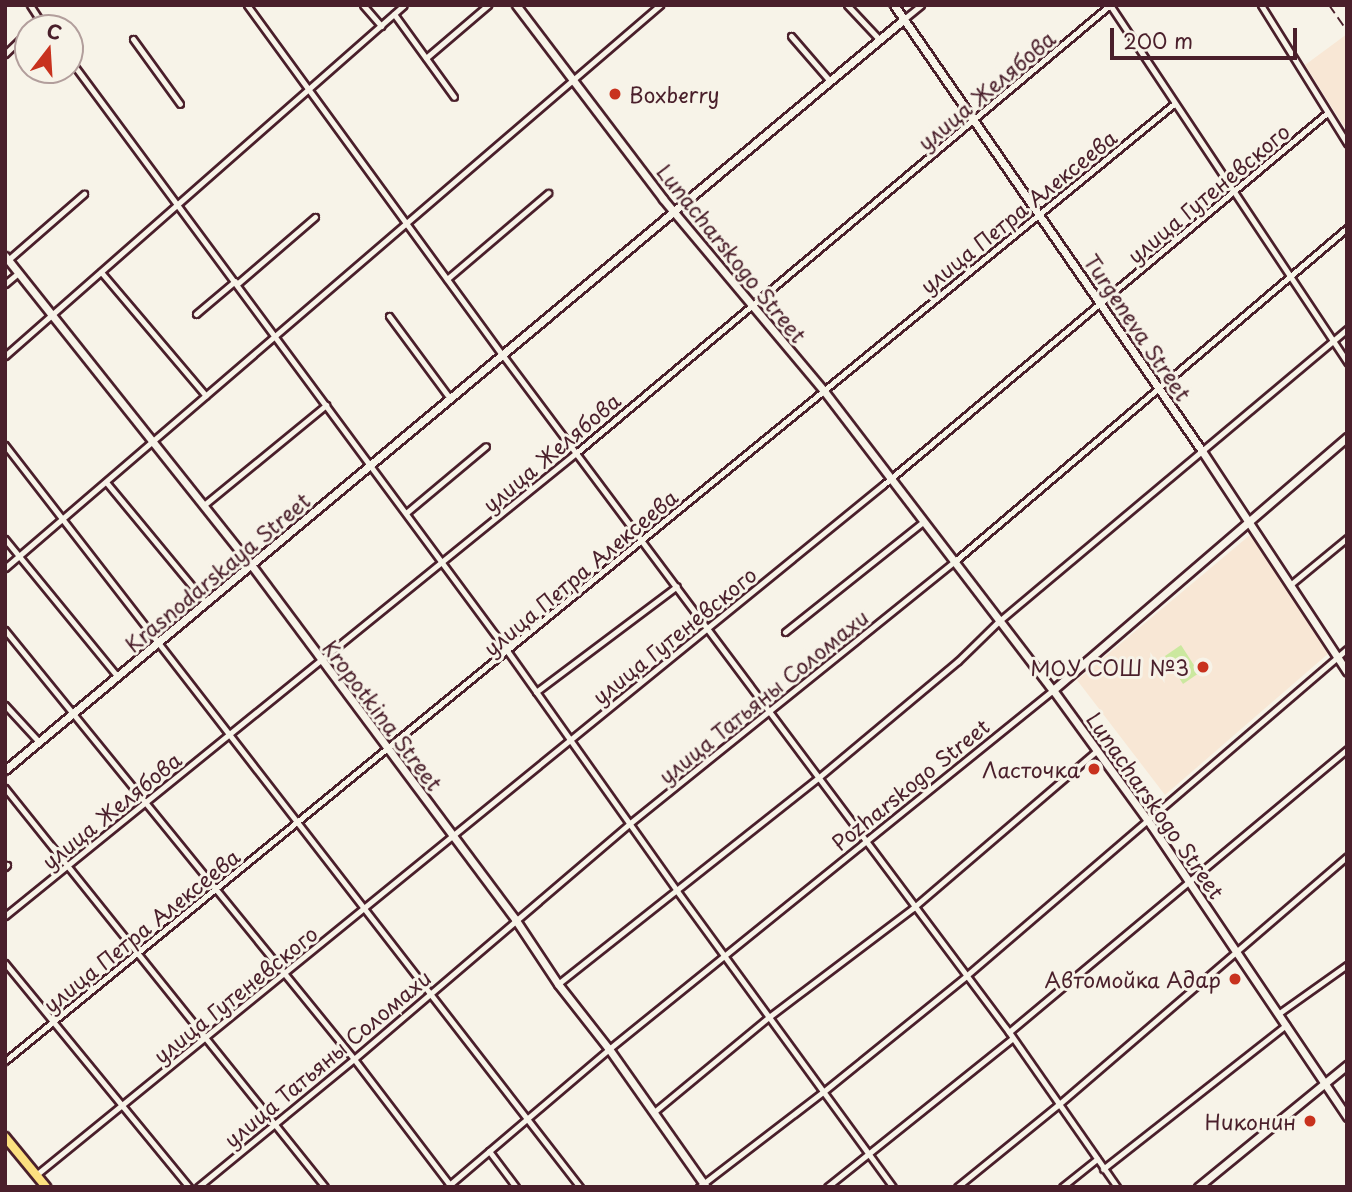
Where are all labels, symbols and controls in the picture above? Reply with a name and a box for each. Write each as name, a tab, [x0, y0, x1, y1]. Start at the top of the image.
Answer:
north arrow	[14, 14, 84, 84]
scale bar	[1114, 14, 1301, 58]
text: С	[44, 15, 65, 46]
text: 200 m	[1123, 24, 1193, 56]
street label: улица Желябова	[912, 25, 1060, 155]
place label: Boxberry	[629, 81, 720, 107]
marker: Boxberry	[607, 86, 623, 102]
street label: улица Гутеневского	[1122, 118, 1294, 268]
street label: улица Петра Алексеева	[914, 123, 1122, 299]
street label: Lunacharskogo Street	[652, 159, 812, 347]
street label: Turgeneva Street	[1079, 249, 1197, 405]
street label: улица Желябова	[477, 387, 625, 517]
street label: улица Петра Алексеева	[477, 483, 683, 661]
street label: Krasnodarskaya Street	[119, 487, 315, 657]
street label: улица Гутеневского	[587, 561, 761, 709]
street label: улица Татьяны Соломахи	[652, 603, 874, 789]
street label: Kropotkina Street	[318, 635, 448, 795]
place label: МОУ СОШ №3	[1029, 654, 1189, 680]
marker: МОУ СОШ №3	[1195, 659, 1211, 675]
street label: Lunacharskogo Street	[1082, 707, 1230, 903]
street label: Pozharskogo Street	[826, 713, 994, 855]
street label: улица Желябова	[36, 746, 186, 874]
place label: Ласточка	[982, 756, 1080, 782]
marker: Ласточка	[1086, 761, 1102, 777]
street label: улица Петра Алексеева	[37, 842, 245, 1018]
street label: улица Гутеневского	[148, 920, 322, 1068]
street label: улица Татьяны Соломахи	[217, 963, 437, 1153]
place label: Автомойка Адар	[1043, 966, 1221, 992]
marker: Автомойка Адар	[1227, 971, 1243, 987]
place label: Никонин	[1205, 1108, 1296, 1134]
marker: Никонин	[1302, 1113, 1318, 1129]

